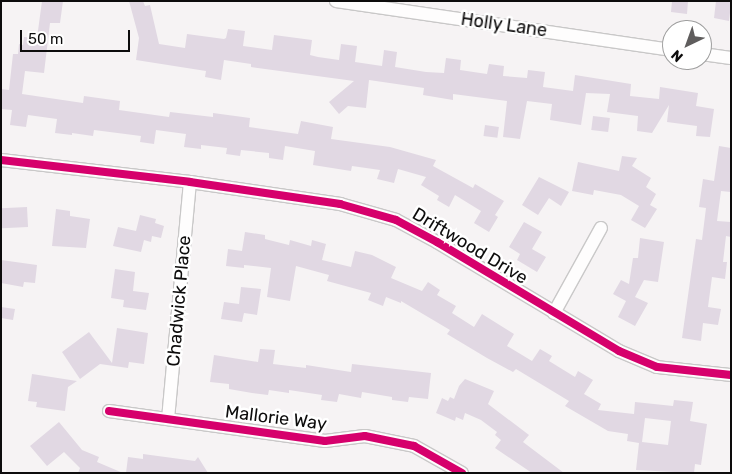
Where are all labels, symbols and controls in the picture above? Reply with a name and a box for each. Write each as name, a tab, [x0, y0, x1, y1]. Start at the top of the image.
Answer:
street label: Holly Lane	[459, 8, 549, 42]
scale bar	[22, 20, 132, 52]
north arrow	[662, 20, 712, 70]
text: 50 m	[28, 30, 63, 48]
text: N	[668, 46, 687, 65]
street label: Driftwood Drive	[408, 203, 532, 289]
street label: Chadwick Place	[162, 234, 196, 368]
street label: Mallorie Way	[224, 401, 328, 435]

